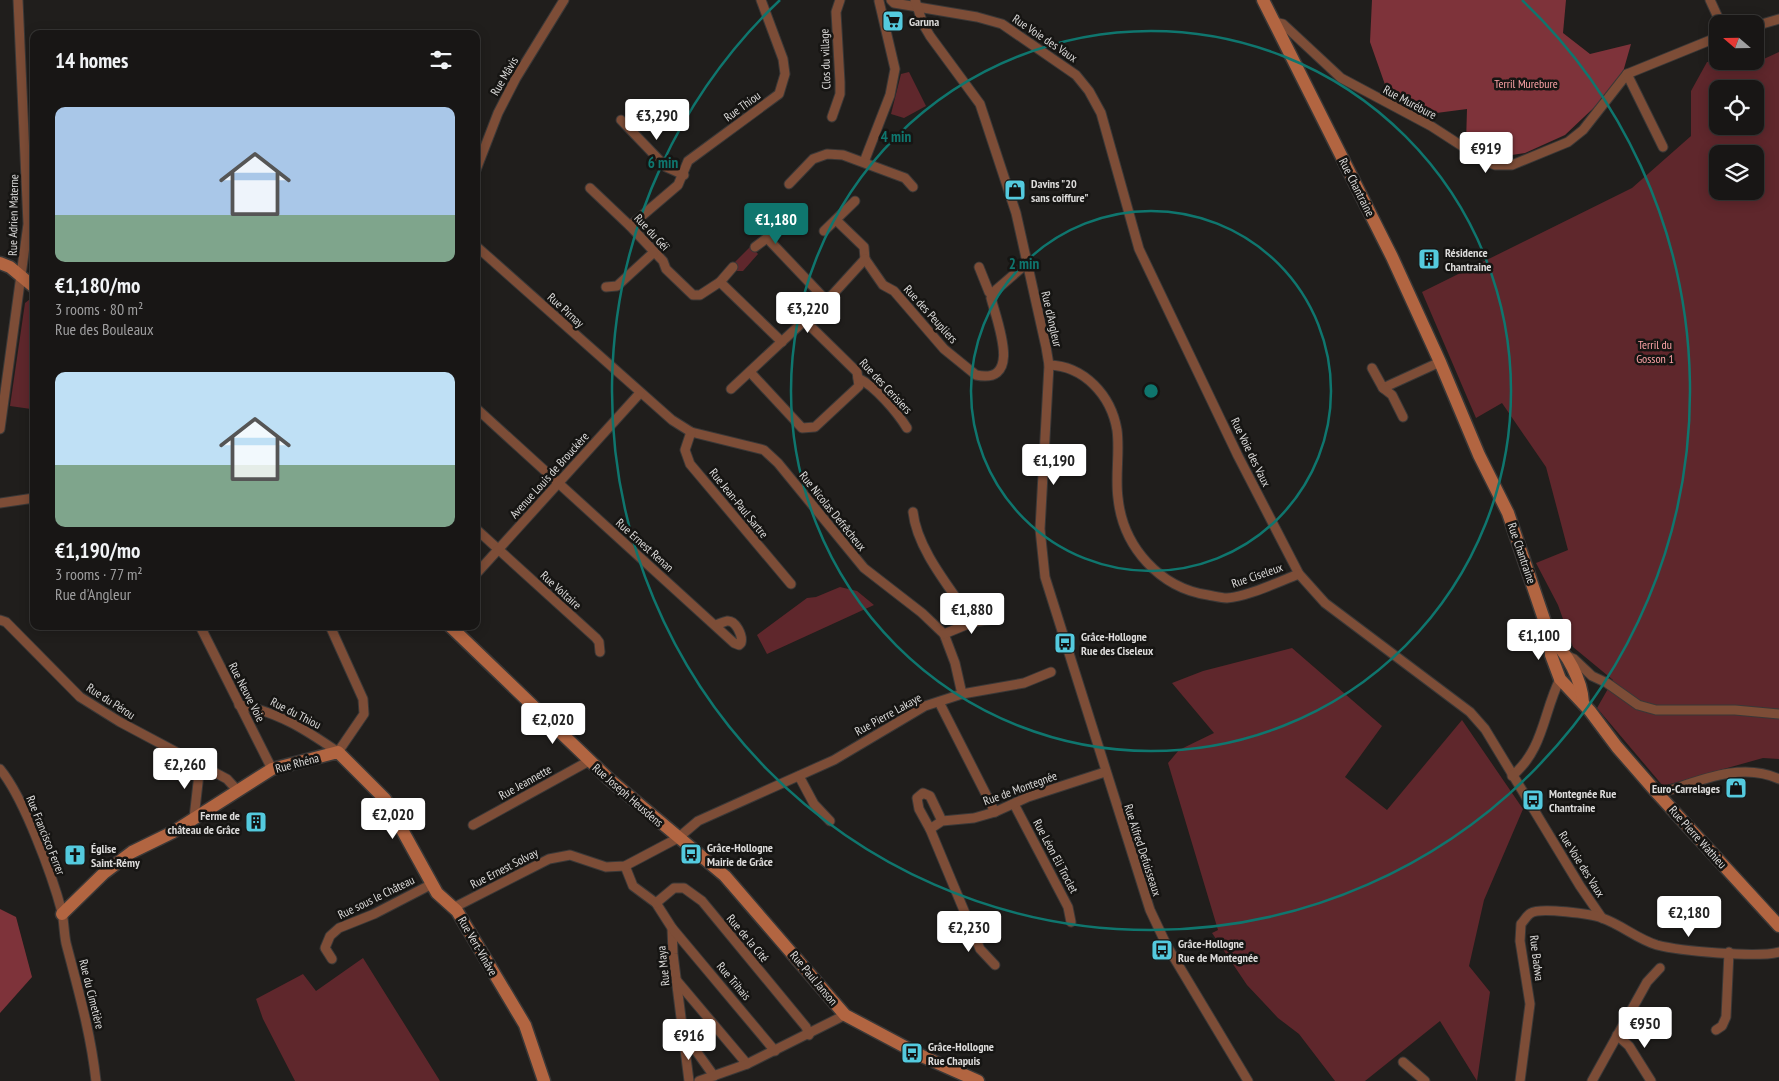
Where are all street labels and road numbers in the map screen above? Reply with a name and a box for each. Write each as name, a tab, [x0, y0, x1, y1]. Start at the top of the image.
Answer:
street label: Rue Voie des Vaux	[1010, 11, 1080, 65]
street label: Clos du village	[816, 28, 834, 90]
street label: Rue Mâvis	[487, 54, 521, 98]
street label: Rue Murébure	[1381, 82, 1439, 122]
street label: Rue Thiou	[721, 88, 763, 124]
street label: Rue Chantraine	[1336, 155, 1378, 219]
street label: Rue Adrien Materne	[5, 174, 21, 256]
street label: Rue du Géï	[631, 210, 673, 254]
street label: Rue des Peupliers	[901, 282, 961, 346]
street label: Rue Pirnay	[544, 290, 588, 331]
street label: Rue d'Angleur	[1038, 290, 1066, 349]
street label: Rue des Cerisiers	[857, 355, 915, 417]
street label: Rue Voie des Vaux	[1228, 415, 1274, 489]
street label: Avenue Louis de Brouckère	[506, 429, 592, 521]
street label: Rue Jean-Paul Sartre	[706, 465, 772, 541]
street label: Rue Nicolas Defrêcheux	[796, 468, 870, 554]
street label: Rue Ernest Renan	[613, 515, 677, 575]
street label: Rue Chantraine	[1505, 521, 1539, 586]
street label: Rue Ciseleux	[1229, 559, 1285, 591]
street label: Rue Voltaire	[537, 568, 585, 612]
street label: Rue Neuve Voie	[226, 660, 268, 724]
street label: Rue du Pérou	[84, 680, 138, 722]
street label: Rue Pierre Lakaye	[852, 689, 924, 739]
street label: Rue du Thiou	[268, 694, 324, 732]
street label: Rue Rhéna	[274, 750, 321, 776]
street label: Rue Joseph Heusdens	[590, 760, 666, 830]
street label: Rue Jeannette	[496, 761, 554, 803]
street label: Rue de Montegnée	[981, 768, 1059, 808]
street label: Rue Francisco Ferrer	[23, 793, 69, 878]
street label: Rue Alfred Defuisseaux	[1121, 802, 1165, 898]
street label: Rue Pierre Wathieu	[1666, 803, 1730, 871]
street label: Rue Léon Eli Troclet	[1030, 816, 1082, 896]
street label: Rue Voie des Vaux	[1556, 828, 1608, 900]
street label: Rue Ernest Solvay	[468, 844, 541, 892]
street label: Rue sous le Château	[335, 872, 417, 922]
street label: Rue de la Cité	[724, 911, 772, 965]
street label: Rue Vert-Vinâve	[455, 914, 501, 978]
street label: Rue Badwa	[1527, 934, 1547, 982]
street label: Rue Maya	[653, 945, 673, 987]
street label: Rue Paul Janson	[787, 948, 841, 1008]
street label: Rue du Cimetière	[76, 958, 108, 1030]
street label: Rue Trihais	[714, 959, 754, 1003]

